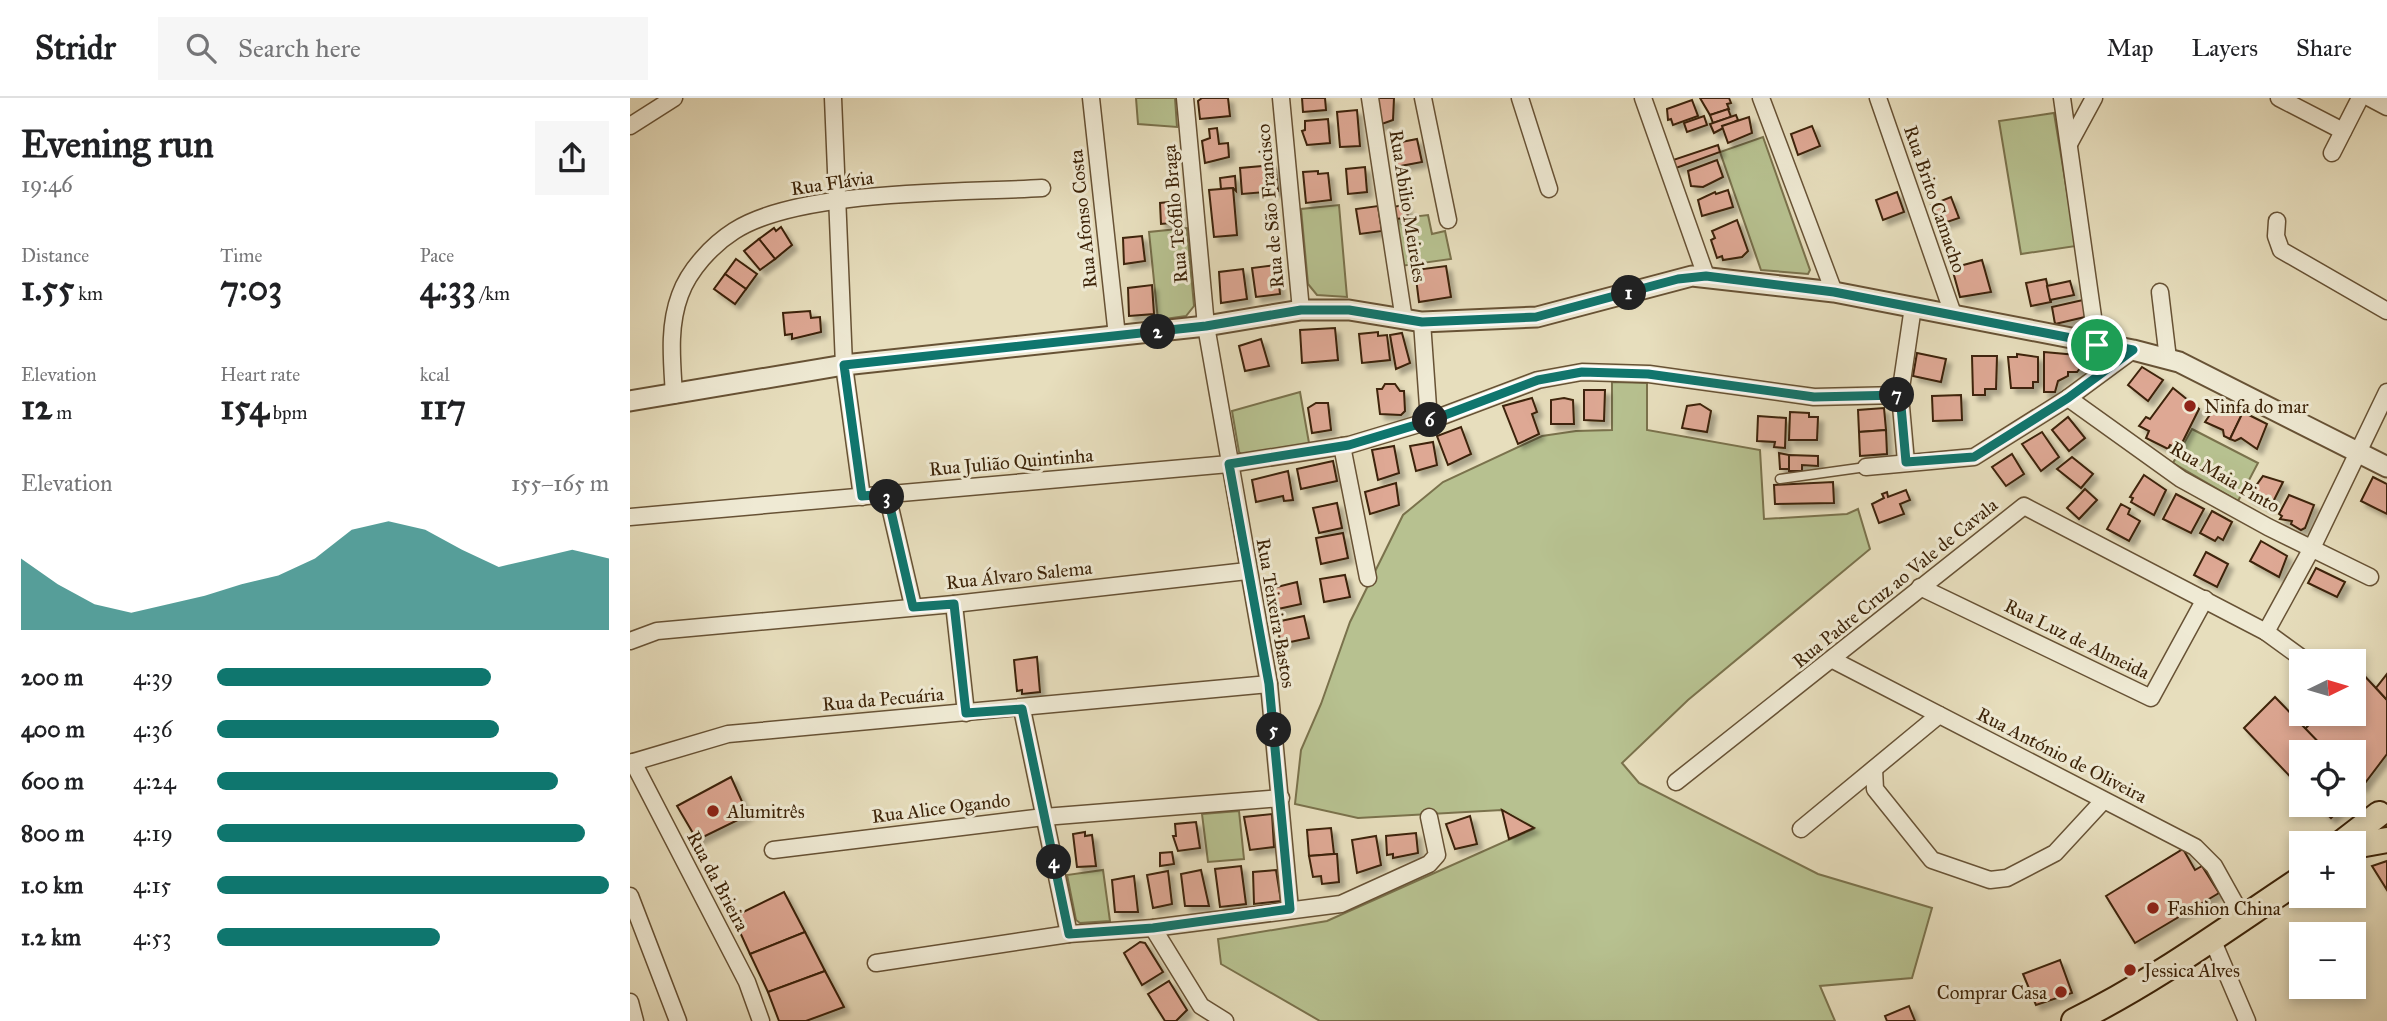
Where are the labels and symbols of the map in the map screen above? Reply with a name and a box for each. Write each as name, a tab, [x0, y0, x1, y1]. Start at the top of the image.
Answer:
street label: Rua Brito Camacho	[1899, 122, 1971, 276]
street label: Rua de São Francisco	[1251, 123, 1289, 289]
street label: Rua Abilio Meireles	[1385, 128, 1431, 284]
street label: Rua Teófilo Braga	[1157, 143, 1194, 284]
street label: Rua Afonso Costa	[1064, 147, 1102, 290]
street label: Rua Flávia	[789, 166, 876, 200]
pin: 1	[1612, 276, 1646, 310]
pin: 2	[1140, 314, 1176, 350]
pin	[2067, 315, 2127, 375]
pin: 7	[1880, 378, 1914, 412]
place label: Ninfa do mar	[2204, 395, 2309, 418]
marker: Ninfa do mar	[2182, 398, 2198, 414]
pin: 6	[1412, 402, 1448, 438]
street label: Rua Maia Pinto	[2166, 436, 2284, 518]
street label: Rua Julião Quintinha	[928, 443, 1095, 482]
pin: 3	[870, 480, 904, 514]
street label: Rua Padre Cruz ao Vale de Cavala	[1788, 493, 2003, 673]
street label: Rua Teixeira Bastos	[1252, 536, 1300, 690]
street label: Rua Álvaro Salema	[945, 555, 1094, 594]
street label: Rua Luz de Almeida	[2001, 594, 2154, 684]
north arrow	[2289, 649, 2366, 726]
street label: Rua da Pecuária	[821, 682, 946, 716]
street label: Rua António de Oliveira	[1973, 702, 2152, 808]
pin: 5	[1256, 712, 1292, 748]
street label: Rua Alice Ogando	[870, 788, 1012, 829]
place label: Alumitrês	[726, 800, 805, 823]
marker: Alumitrês	[705, 803, 721, 819]
street label: Rua da Brieira	[682, 827, 754, 936]
pin: 4	[1036, 844, 1072, 880]
place label: Fashion China	[2167, 897, 2282, 920]
marker: Fashion China	[2145, 900, 2161, 916]
place label: Jessica Alves	[2142, 959, 2240, 983]
marker: Jessica Alves	[2122, 962, 2138, 978]
place label: Comprar Casa	[1937, 981, 2048, 1004]
marker: Comprar Casa	[2053, 984, 2069, 1000]

